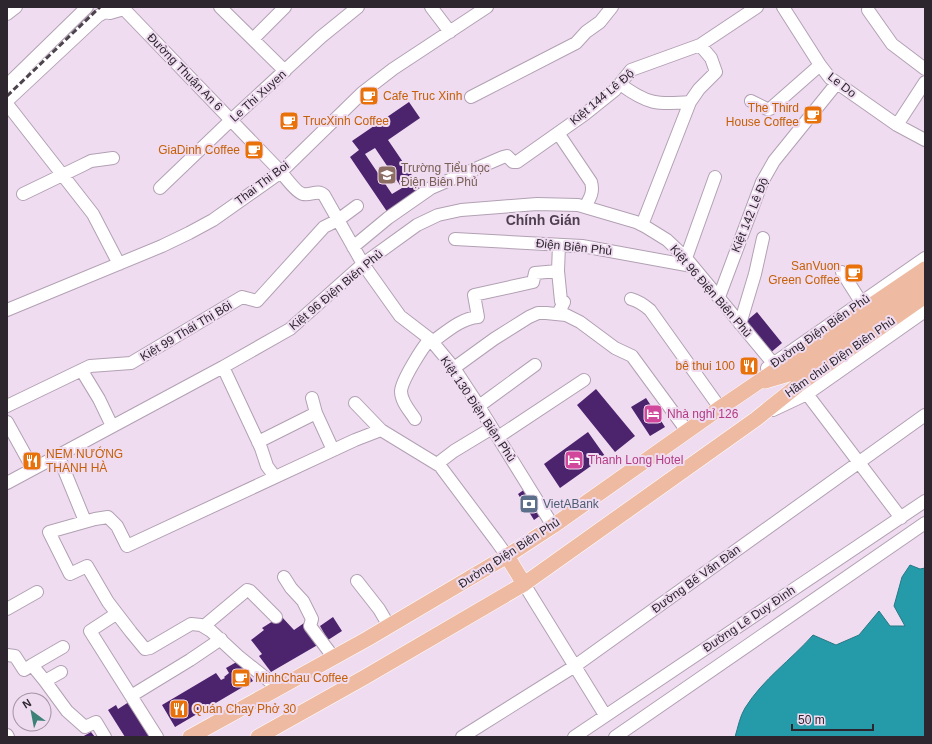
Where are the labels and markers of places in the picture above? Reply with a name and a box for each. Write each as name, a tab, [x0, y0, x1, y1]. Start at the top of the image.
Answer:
cafe icon: Cafe Truc Xinh	[358, 85, 380, 107]
place label: Cafe Truc Xinh	[383, 89, 462, 103]
place label: The Third House Coffee	[726, 101, 799, 129]
cafe icon: The Third House Coffee	[802, 104, 824, 126]
cafe icon: TrucXinh Coffee	[278, 110, 300, 132]
place label: TrucXinh Coffee	[303, 114, 389, 128]
cafe icon: GiaDinh Coffee	[243, 139, 265, 161]
place label: GiaDinh Coffee	[158, 143, 240, 157]
place label: Trường Tiểu học Điện Biên Phủ	[401, 161, 490, 189]
school or university icon: Trường Tiểu học Điện Biên Phủ	[376, 164, 398, 186]
place label: SanVuon Green Coffee	[768, 259, 840, 287]
cafe icon: SanVuon Green Coffee	[843, 262, 865, 284]
restaurant icon: bê thui 100	[738, 355, 760, 377]
place label: bê thui 100	[676, 359, 735, 373]
hotel icon: Nhà nghỉ 126	[642, 403, 664, 425]
place label: Nhà nghỉ 126	[667, 407, 739, 421]
place label: NEM NƯỚNG THANH HÀ	[46, 446, 123, 475]
hotel icon: Thanh Long Hotel	[563, 449, 585, 471]
restaurant icon: NEM NƯỚNG THANH HÀ	[21, 450, 43, 472]
place label: Thanh Long Hotel	[588, 453, 683, 467]
bank icon: VietABank	[518, 493, 540, 515]
place label: VietABank	[543, 497, 600, 511]
cafe icon: MinhChau Coffee	[230, 667, 252, 689]
place label: MinhChau Coffee	[255, 671, 348, 685]
restaurant icon: Quán Chay Phở 30	[168, 698, 190, 720]
place label: Quán Chay Phở 30	[193, 702, 297, 716]

